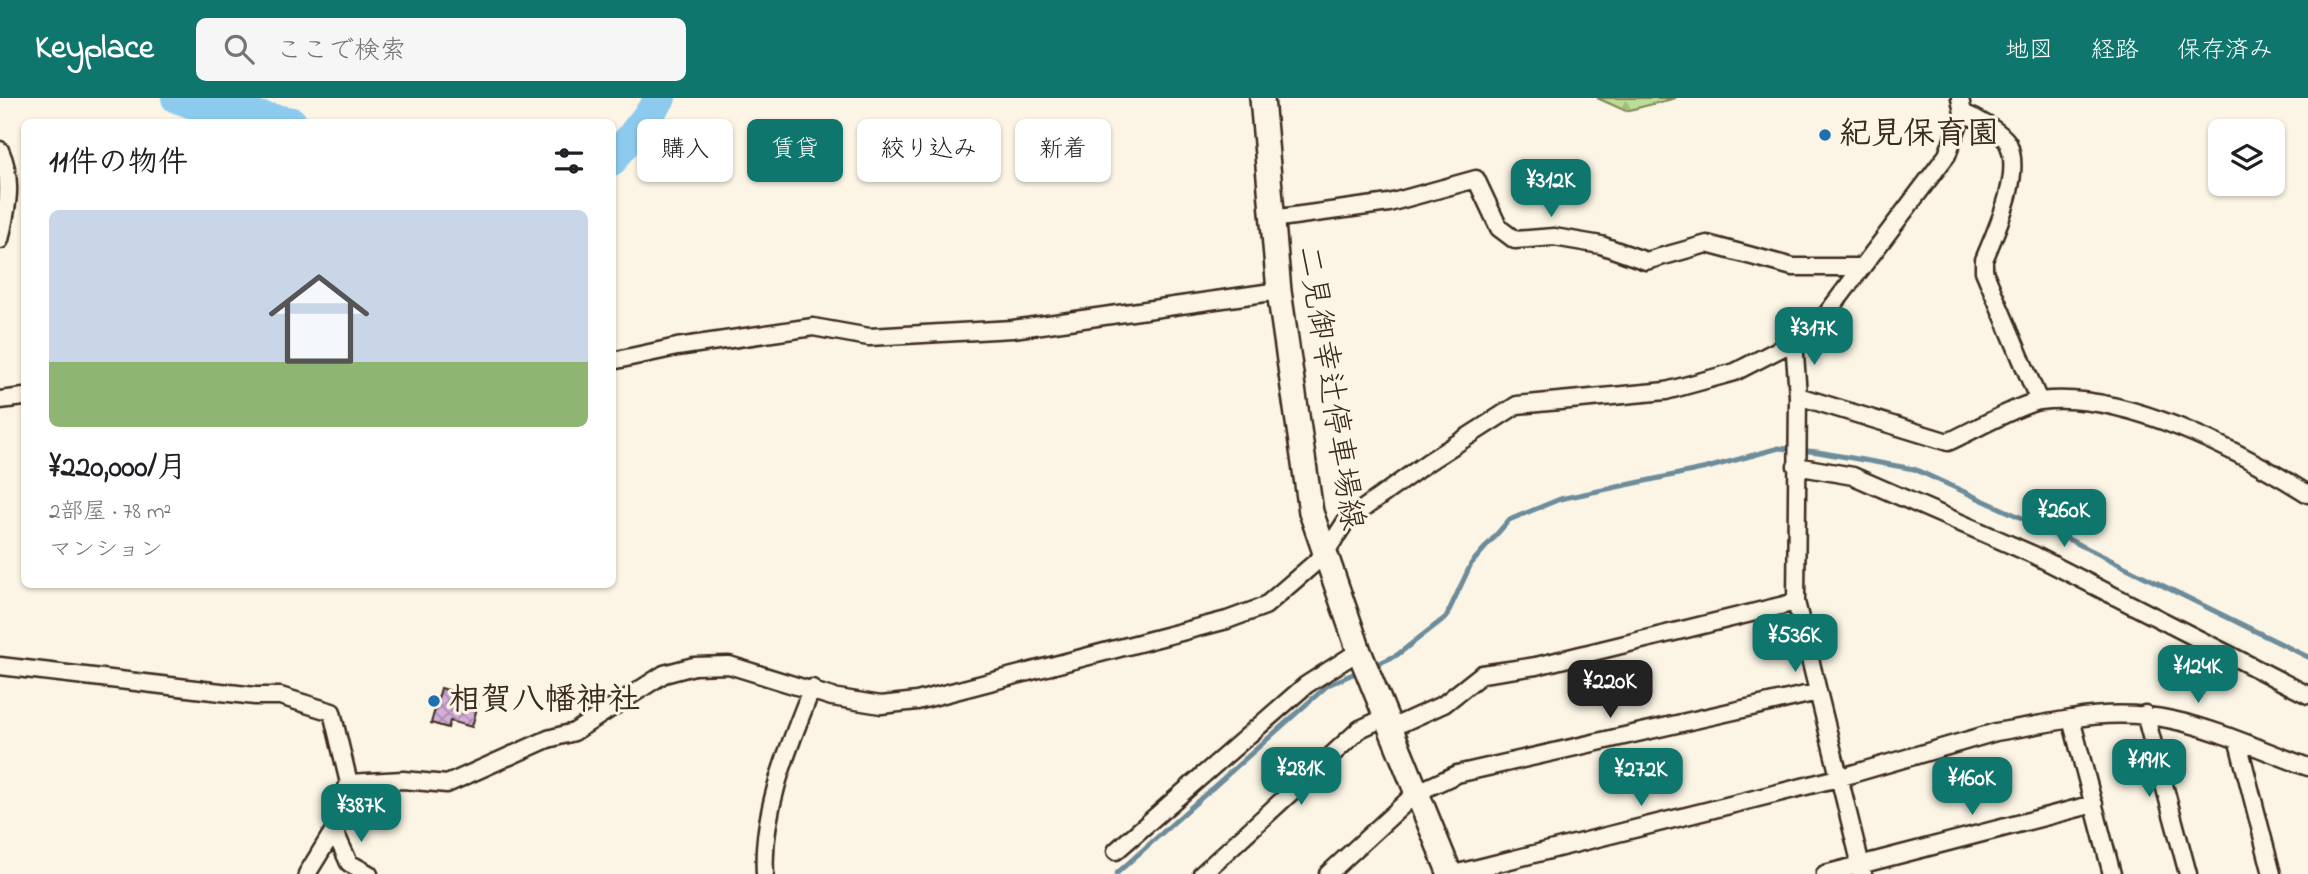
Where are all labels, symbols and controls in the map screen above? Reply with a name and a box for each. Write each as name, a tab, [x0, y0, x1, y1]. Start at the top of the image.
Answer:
search box	[196, 18, 686, 81]
text: Keyplace	[35, 25, 154, 73]
icon: search	[220, 30, 258, 68]
text: ここで検索	[276, 33, 406, 71]
text: 地図	[2005, 34, 2053, 69]
text: 経路	[2091, 34, 2139, 69]
text: 保存済み	[2177, 34, 2273, 69]
place label: 紀見保育園	[1839, 112, 1999, 159]
chip: 購入	[637, 119, 733, 182]
chip: 賃貸	[747, 119, 843, 182]
chip: 絞り込み	[857, 119, 1001, 182]
chip: 新着	[1015, 119, 1111, 182]
map controls	[2208, 119, 2285, 196]
button: layers	[2208, 119, 2285, 196]
marker: 紀見保育園	[1817, 127, 1833, 143]
text: 11件の物件	[49, 142, 188, 186]
icon: filters	[550, 142, 588, 180]
pin: ¥312K	[1502, 159, 1600, 219]
text: ¥312K	[1527, 165, 1575, 198]
street label: 二見御幸辻停車場線	[1283, 242, 1375, 534]
icon: home	[256, 256, 382, 382]
pin: ¥317K	[1765, 308, 1863, 367]
text: ¥317K	[1791, 313, 1837, 346]
text: ¥220,000/月	[49, 447, 187, 491]
pin: ¥260K	[2015, 490, 2113, 549]
text: ¥260K	[2038, 495, 2090, 528]
text: 2部屋 · 78 m²	[49, 496, 171, 529]
text: マンション	[49, 534, 163, 567]
pin: ¥536K	[1746, 614, 1844, 674]
text: ¥536K	[1769, 620, 1821, 653]
pin: ¥124K	[2149, 646, 2247, 705]
text: ¥124K	[2174, 651, 2222, 684]
pin: ¥220K	[1561, 660, 1659, 720]
text: ¥220K	[1584, 666, 1636, 699]
place label: 相賀八幡神社	[448, 678, 640, 725]
marker: 相賀八幡神社	[426, 693, 442, 709]
pin: ¥191K	[2100, 740, 2198, 799]
text: ¥191K	[2128, 745, 2170, 778]
pin: ¥281K	[1252, 748, 1350, 807]
pin: ¥272K	[1592, 748, 1690, 808]
text: ¥281K	[1277, 753, 1325, 786]
text: ¥272K	[1615, 754, 1667, 787]
pin: ¥160K	[1923, 758, 2021, 817]
text: ¥160K	[1948, 763, 1996, 796]
pin: ¥387K	[312, 784, 410, 844]
text: ¥387K	[337, 790, 385, 823]

